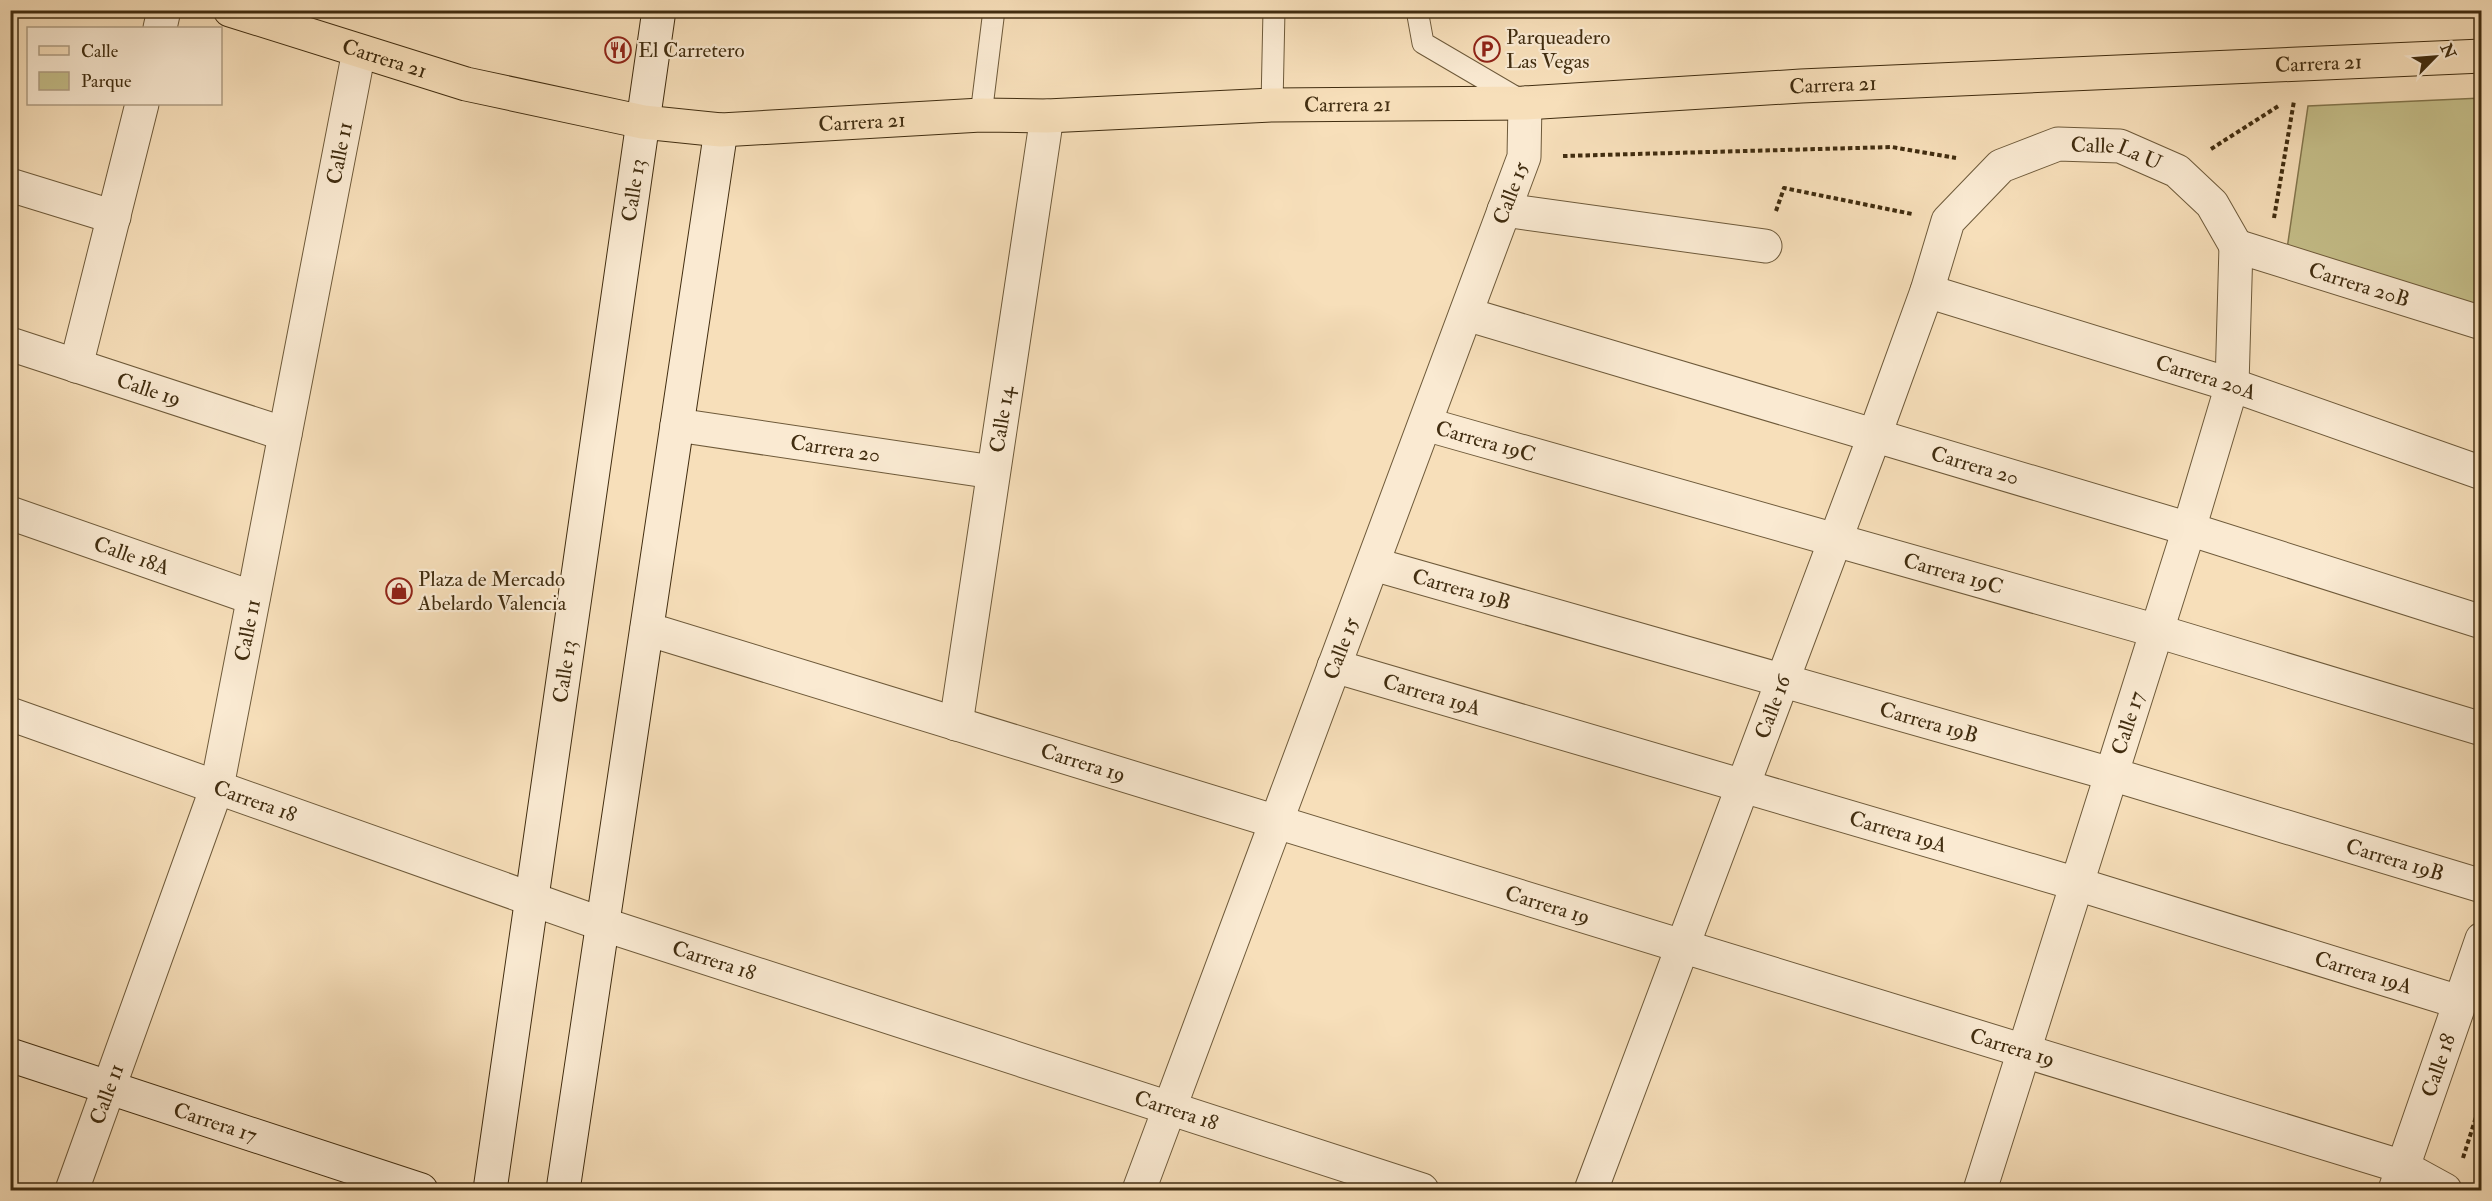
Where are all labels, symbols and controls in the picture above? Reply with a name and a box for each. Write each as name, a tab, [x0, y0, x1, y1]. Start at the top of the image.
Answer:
place label: Parqueadero Las Vegas	[1506, 24, 1610, 75]
legend	[27, 27, 222, 105]
north arrow	[2405, 27, 2465, 87]
street label: Carrera 21	[339, 33, 430, 85]
parking icon: Parqueadero Las Vegas	[1472, 34, 1502, 64]
restaurant icon: El Carretero	[603, 35, 633, 65]
place label: El Carretero	[638, 37, 745, 64]
text: N	[2435, 39, 2460, 62]
text: Calle	[81, 40, 119, 63]
street label: Carrera 21	[2274, 48, 2363, 79]
text: Parque	[81, 70, 132, 93]
street label: Carrera 21	[1789, 70, 1877, 101]
street label: Carrera 21	[1304, 91, 1391, 119]
street label: Carrera 21	[818, 106, 906, 138]
street label: Calle 11	[321, 120, 359, 186]
street label: Calle La U	[2070, 131, 2166, 177]
street label: Calle 13	[616, 157, 652, 224]
street label: Calle 15	[1487, 158, 1535, 228]
street label: Carrera 20B	[2305, 257, 2413, 313]
street label: Carrera 20A	[2152, 349, 2260, 406]
street label: Calle 19	[113, 367, 184, 413]
street label: Calle 14	[984, 383, 1021, 454]
street label: Carrera 19C	[1432, 415, 1539, 469]
street label: Carrera 20	[788, 429, 882, 469]
street label: Carrera 20	[1928, 440, 2022, 492]
street label: Calle 18A	[90, 530, 173, 582]
street label: Carrera 19C	[1900, 547, 2006, 601]
street label: Carrera 19B	[1409, 563, 1514, 616]
place label: Plaza de Mercado Abelardo Valencia	[417, 566, 567, 617]
shop icon: Plaza de Mercado Abelardo Valencia	[384, 576, 414, 606]
street label: Calle 11	[229, 597, 267, 664]
street label: Calle 15	[1317, 613, 1366, 684]
street label: Calle 13	[547, 638, 583, 705]
street label: Carrera 19A	[1380, 668, 1484, 722]
street label: Calle 16	[1749, 670, 1798, 743]
street label: Calle 17	[2106, 688, 2151, 758]
street label: Carrera 19B	[1876, 696, 1981, 749]
street label: Carrera 19	[1037, 737, 1129, 789]
street label: Carrera 18	[210, 774, 300, 829]
street label: Carrera 19A	[1846, 805, 1950, 859]
street label: Carrera 19B	[2343, 833, 2447, 888]
street label: Carrera 19	[1502, 880, 1593, 931]
street label: Carrera 18	[669, 935, 759, 987]
street label: Carrera 19A	[2311, 945, 2415, 1001]
street label: Carrera 19	[1966, 1022, 2058, 1074]
street label: Calle 18	[2415, 1030, 2462, 1101]
street label: Calle 11	[84, 1060, 130, 1128]
street label: Carrera 18	[1131, 1085, 1222, 1137]
street label: Carrera 17	[170, 1097, 261, 1149]

